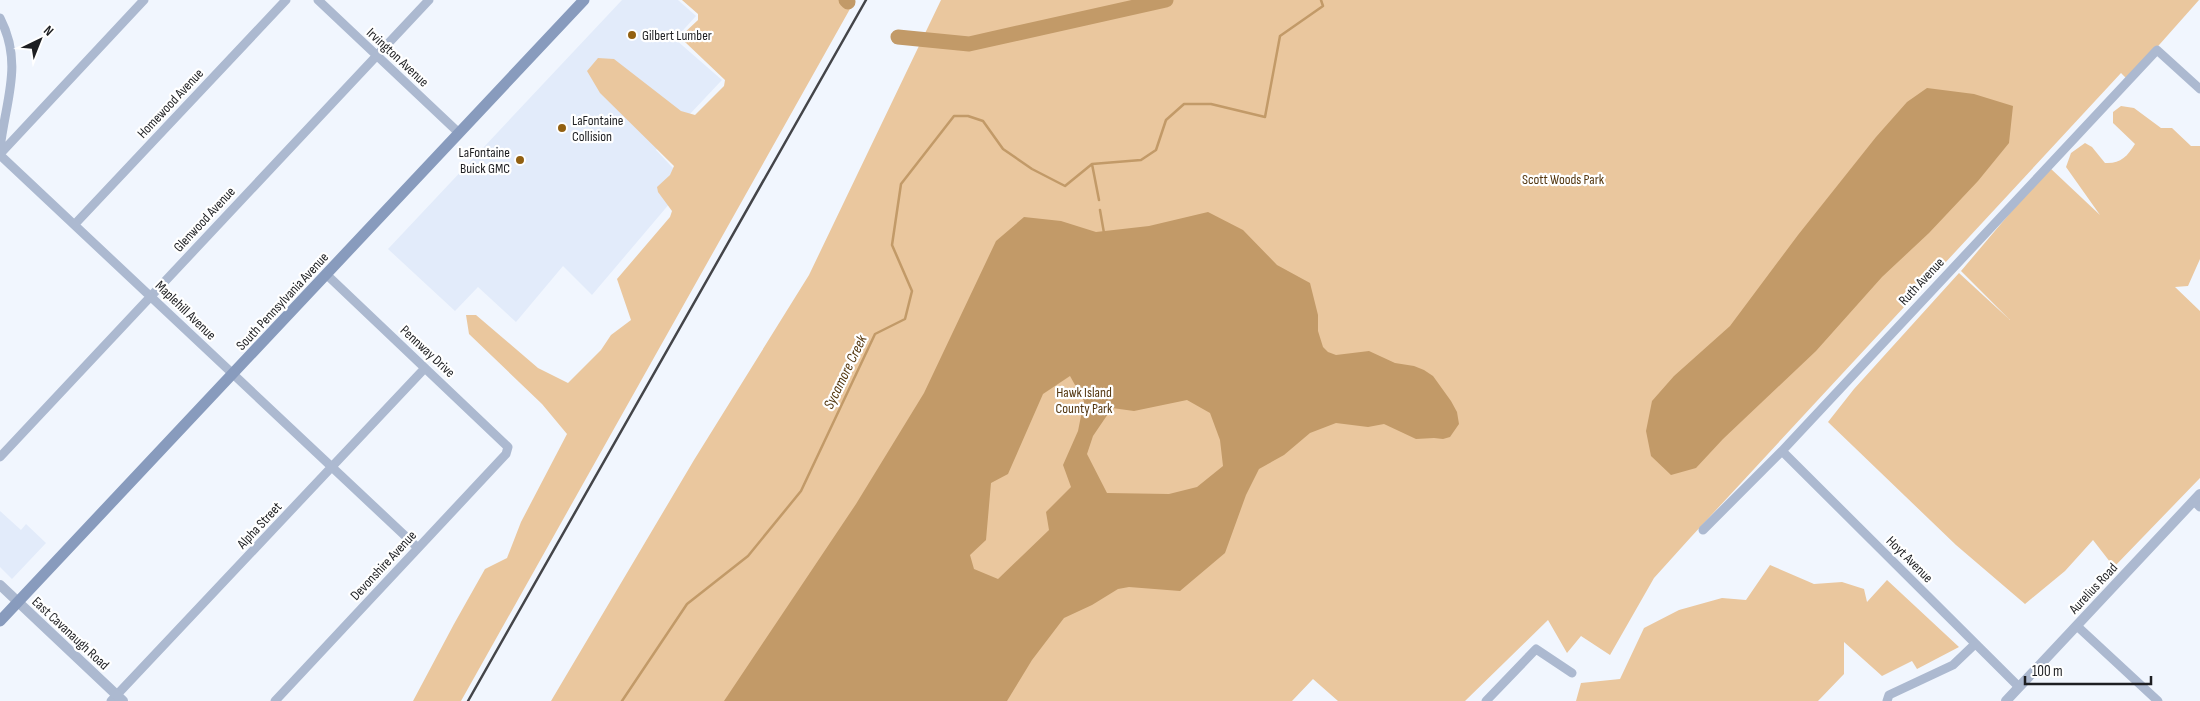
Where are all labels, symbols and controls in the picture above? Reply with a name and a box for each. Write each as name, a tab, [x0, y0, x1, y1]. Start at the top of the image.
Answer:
north arrow	[15, 15, 65, 65]
text: N	[40, 22, 57, 40]
street label: Irvington Avenue	[363, 24, 432, 90]
place label: Gilbert Lumber	[642, 27, 712, 44]
marker: Gilbert Lumber	[626, 29, 638, 41]
street label: Homewood Avenue	[134, 65, 207, 142]
place label: LaFontaine Collision	[572, 112, 623, 145]
marker: LaFontaine Collision	[556, 122, 568, 134]
place label: LaFontaine Buick GMC	[459, 144, 510, 177]
marker: LaFontaine Buick GMC	[514, 154, 526, 166]
park label: Scott Woods Park	[1522, 171, 1605, 188]
street label: Glenwood Avenue	[170, 183, 239, 255]
street label: South Pennsylvania Avenue	[233, 249, 332, 354]
street label: Ruth Avenue	[1895, 254, 1948, 309]
street label: Maplehill Avenue	[152, 277, 220, 344]
street label: Pennway Drive	[397, 322, 459, 381]
water label: Sycamore Creek	[819, 332, 872, 412]
park label: Hawk Island County Park	[1056, 384, 1113, 417]
street label: Alpha Street	[233, 498, 285, 553]
street label: Devonshire Avenue	[347, 527, 420, 604]
street label: Hoyt Avenue	[1883, 532, 1937, 586]
street label: Aurelius Road	[2065, 559, 2121, 618]
street label: East Cavanaugh Road	[29, 593, 113, 674]
scale bar	[2025, 654, 2151, 686]
text: 100 m	[2032, 662, 2063, 681]

